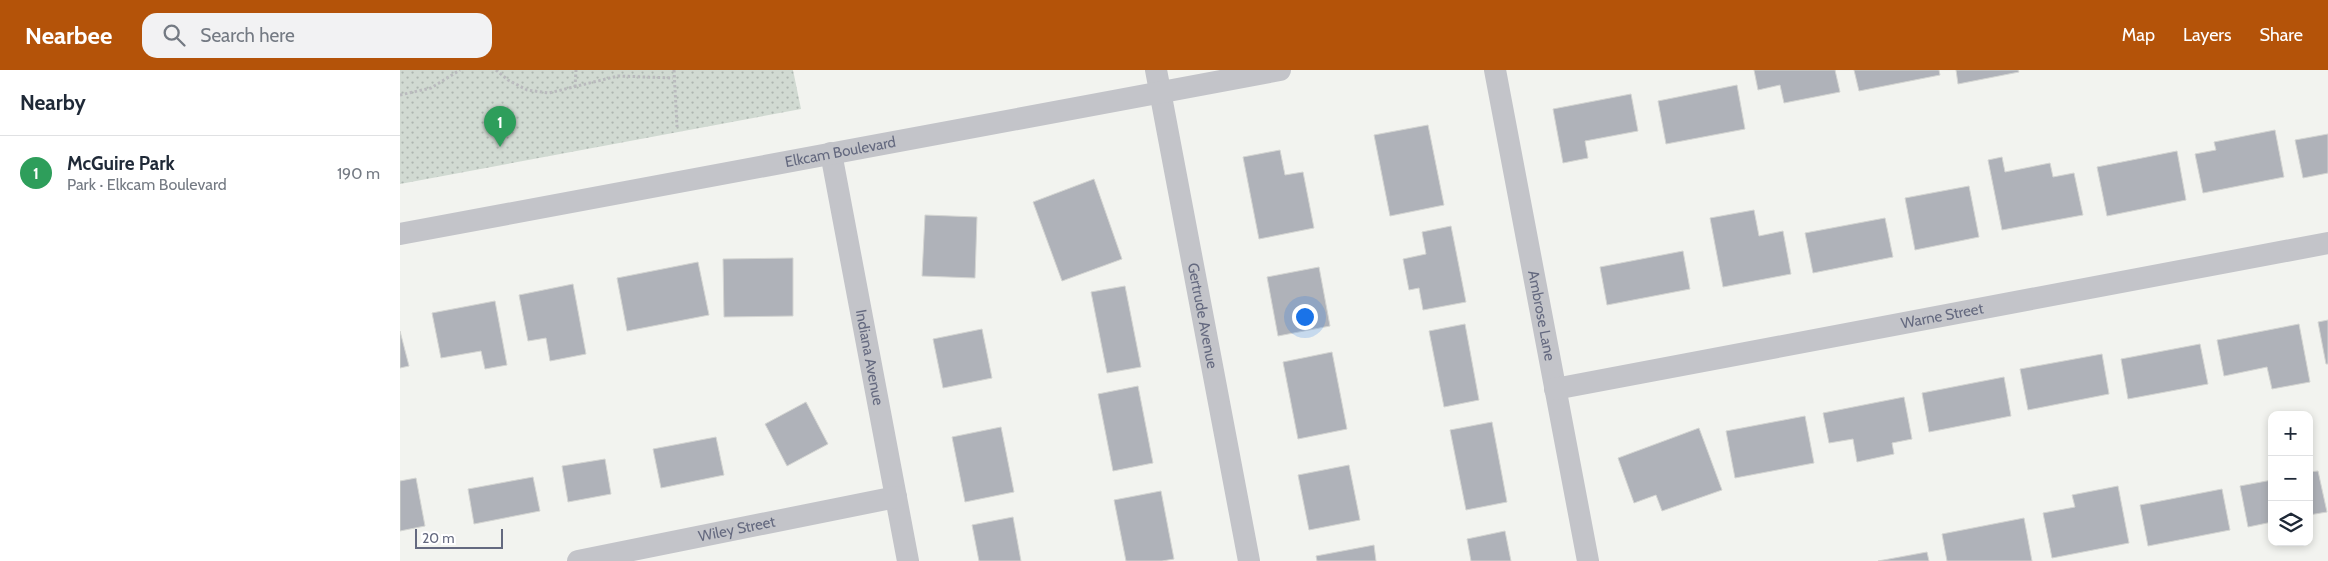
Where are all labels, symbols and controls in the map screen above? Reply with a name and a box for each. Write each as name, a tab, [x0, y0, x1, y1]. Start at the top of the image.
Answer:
search box	[142, 13, 492, 58]
text: Nearbee	[25, 21, 112, 50]
icon: search	[160, 21, 188, 49]
text: Search here	[200, 24, 295, 47]
text: Map	[2122, 24, 2155, 46]
text: Layers	[2183, 24, 2232, 46]
text: Share	[2260, 24, 2303, 46]
text: Nearby	[20, 90, 86, 115]
pin: 1	[484, 106, 516, 147]
street label: Elkcam Boulevard	[784, 133, 897, 171]
text: McGuire Park	[67, 152, 175, 175]
text: 1	[33, 164, 39, 183]
text: 190 m	[337, 164, 380, 183]
text: Park · Elkcam Boulevard	[67, 175, 227, 194]
street label: Gertrude Avenue	[1184, 261, 1221, 370]
street label: Ambrose Lane	[1524, 269, 1559, 363]
street label: Warne Street	[1899, 299, 1985, 332]
your location	[1292, 304, 1318, 330]
street label: Indiana Avenue	[852, 308, 888, 407]
map controls	[2268, 411, 2313, 546]
button: +	[2268, 411, 2313, 456]
button: −	[2268, 456, 2313, 501]
button: layers	[2268, 501, 2313, 546]
street label: Wiley Street	[697, 513, 777, 546]
scale bar	[415, 526, 502, 549]
text: 20 m	[422, 529, 455, 547]

